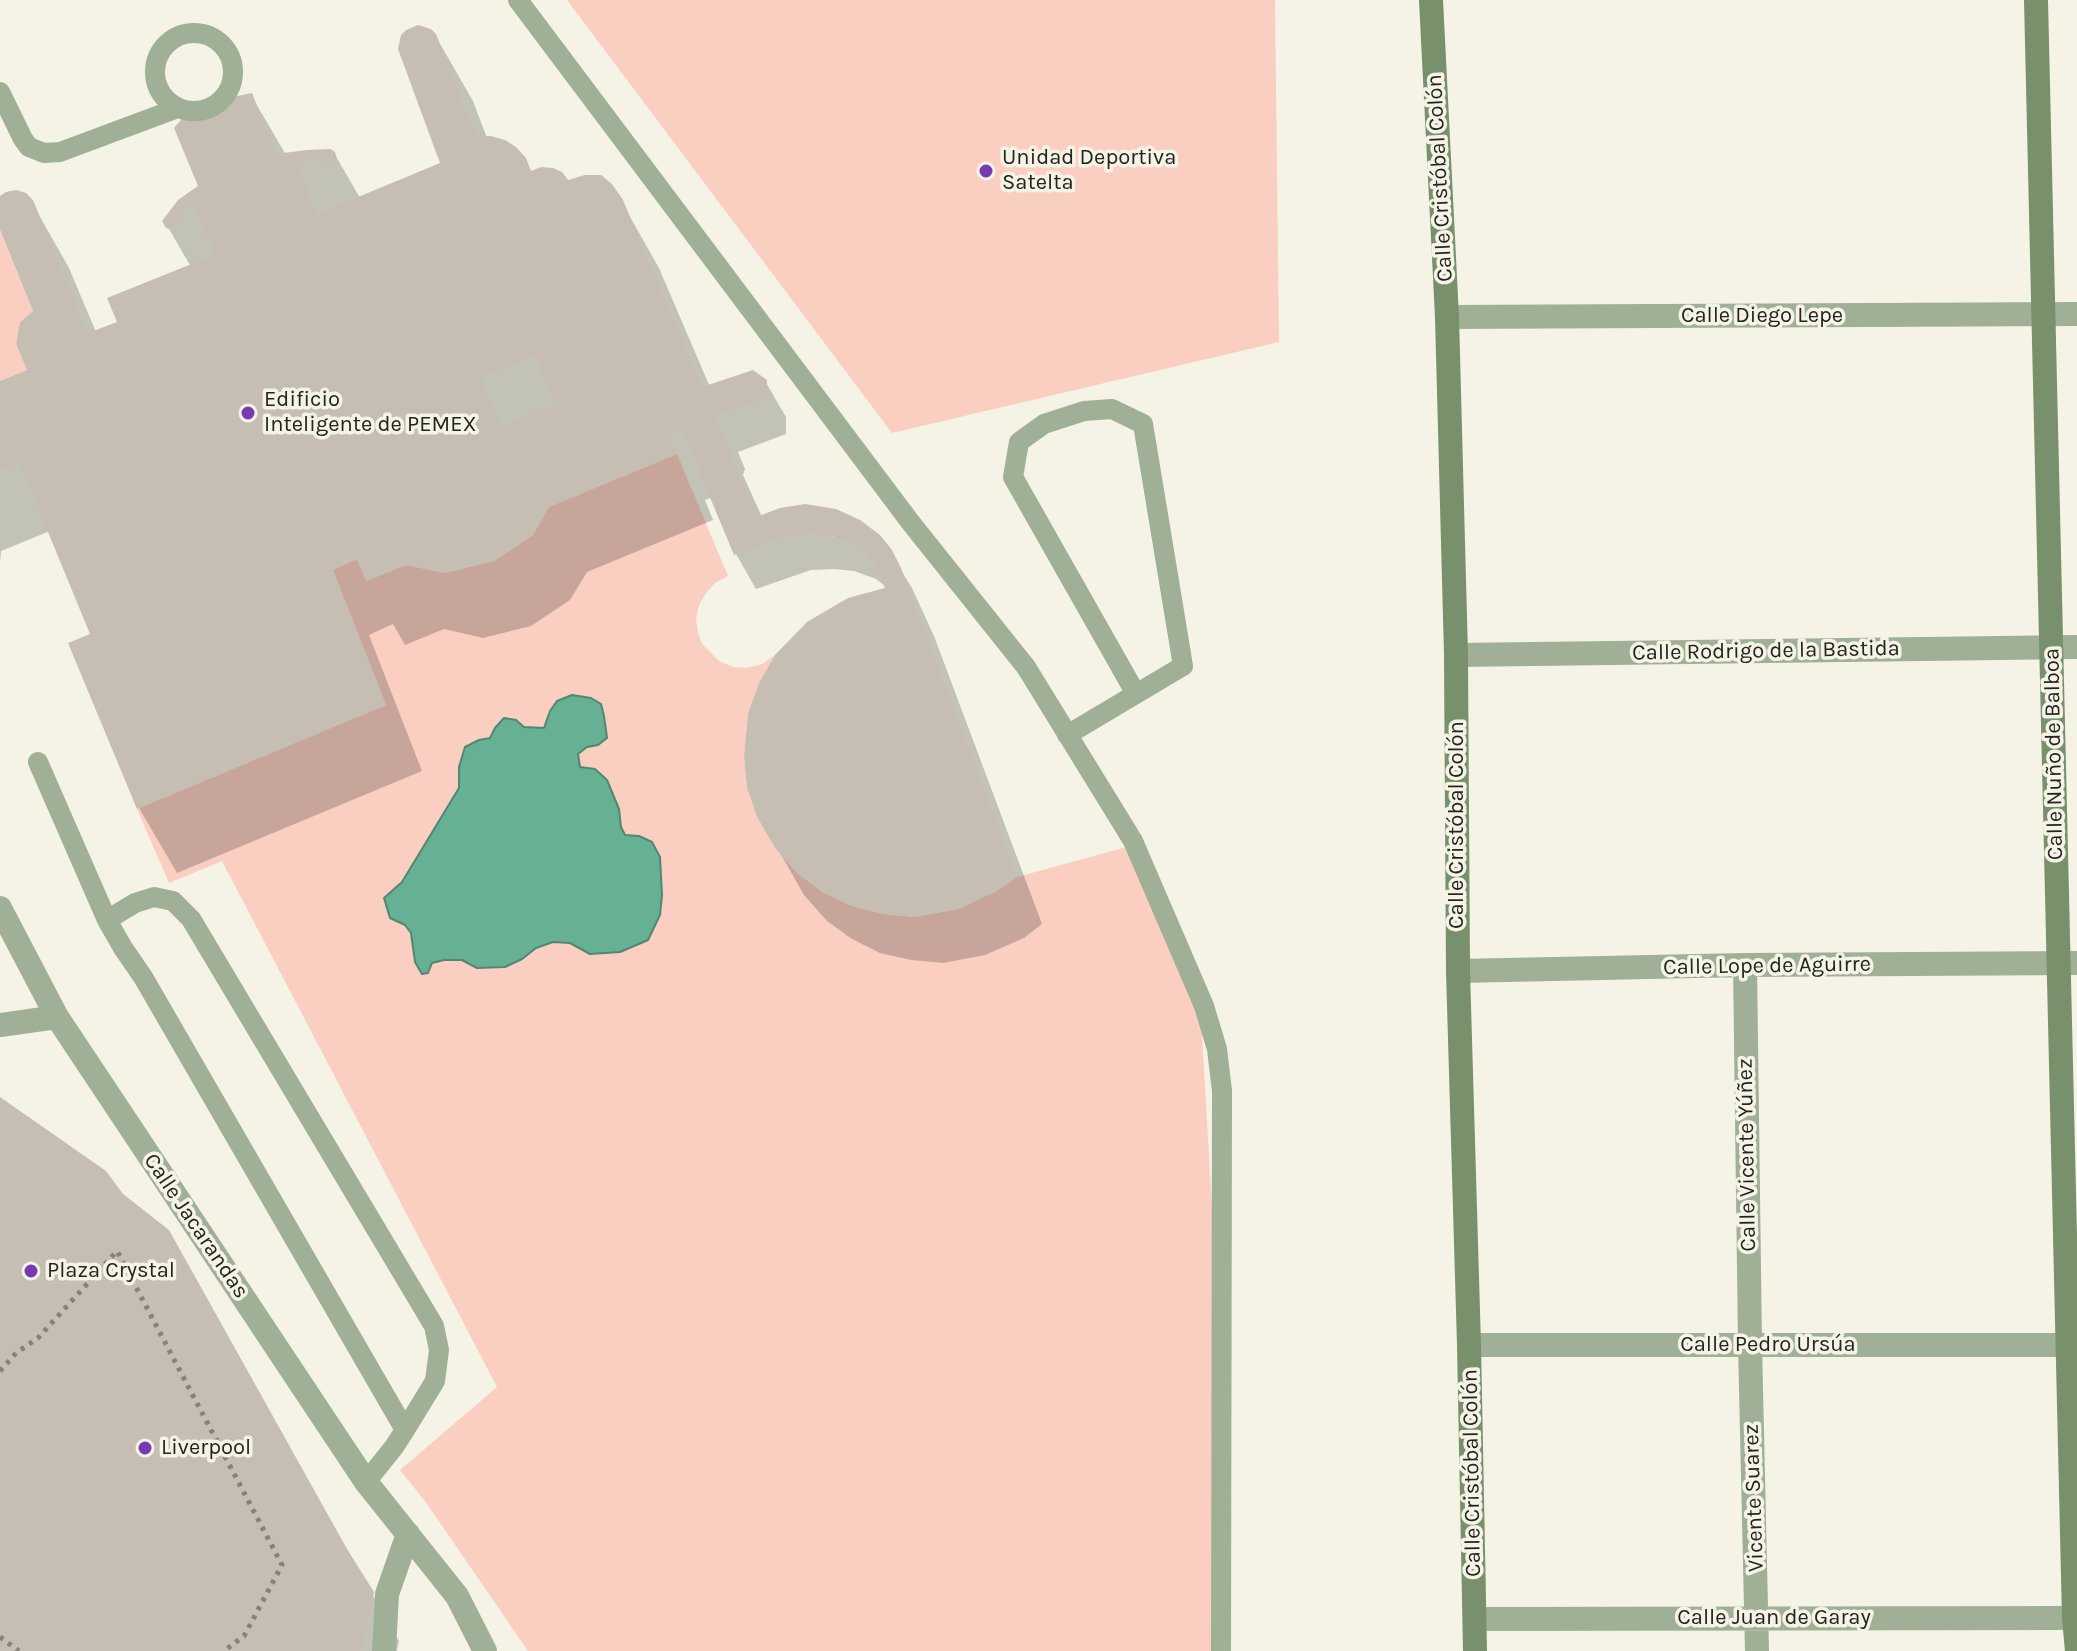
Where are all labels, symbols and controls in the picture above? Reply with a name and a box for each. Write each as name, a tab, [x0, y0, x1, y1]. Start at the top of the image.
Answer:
street label: Calle Cristóbal Colón	[1421, 74, 1459, 282]
place label: Unidad Deportiva Satelta	[1002, 145, 1176, 196]
marker: Unidad Deportiva Satelta	[977, 162, 995, 180]
street label: Calle Diego Lepe	[1681, 303, 1843, 329]
place label: Edificio Inteligente de PEMEX	[264, 387, 477, 438]
marker: Edificio Inteligente de PEMEX	[239, 404, 257, 422]
street label: Calle Rodrigo de la Bastida	[1632, 635, 1900, 667]
street label: Calle Nuño de Balboa	[2039, 648, 2069, 860]
street label: Calle Cristóbal Colón	[1444, 721, 1470, 929]
street label: Calle Lope de Aguirre	[1663, 951, 1871, 981]
street label: Calle Vicente Yúñez	[1732, 1058, 1762, 1252]
street label: Calle Jacarandas	[138, 1149, 254, 1303]
place label: Plaza Crystal	[47, 1258, 175, 1284]
marker: Plaza Crystal	[22, 1262, 40, 1280]
street label: Calle Pedro Ursúa	[1680, 1332, 1856, 1358]
street label: Calle Cristóbal Colón	[1457, 1369, 1487, 1577]
street label: Vicente Suarez	[1738, 1424, 1770, 1572]
place label: Liverpool	[161, 1435, 251, 1461]
marker: Liverpool	[136, 1439, 154, 1457]
street label: Calle Juan de Garay	[1677, 1605, 1871, 1631]

